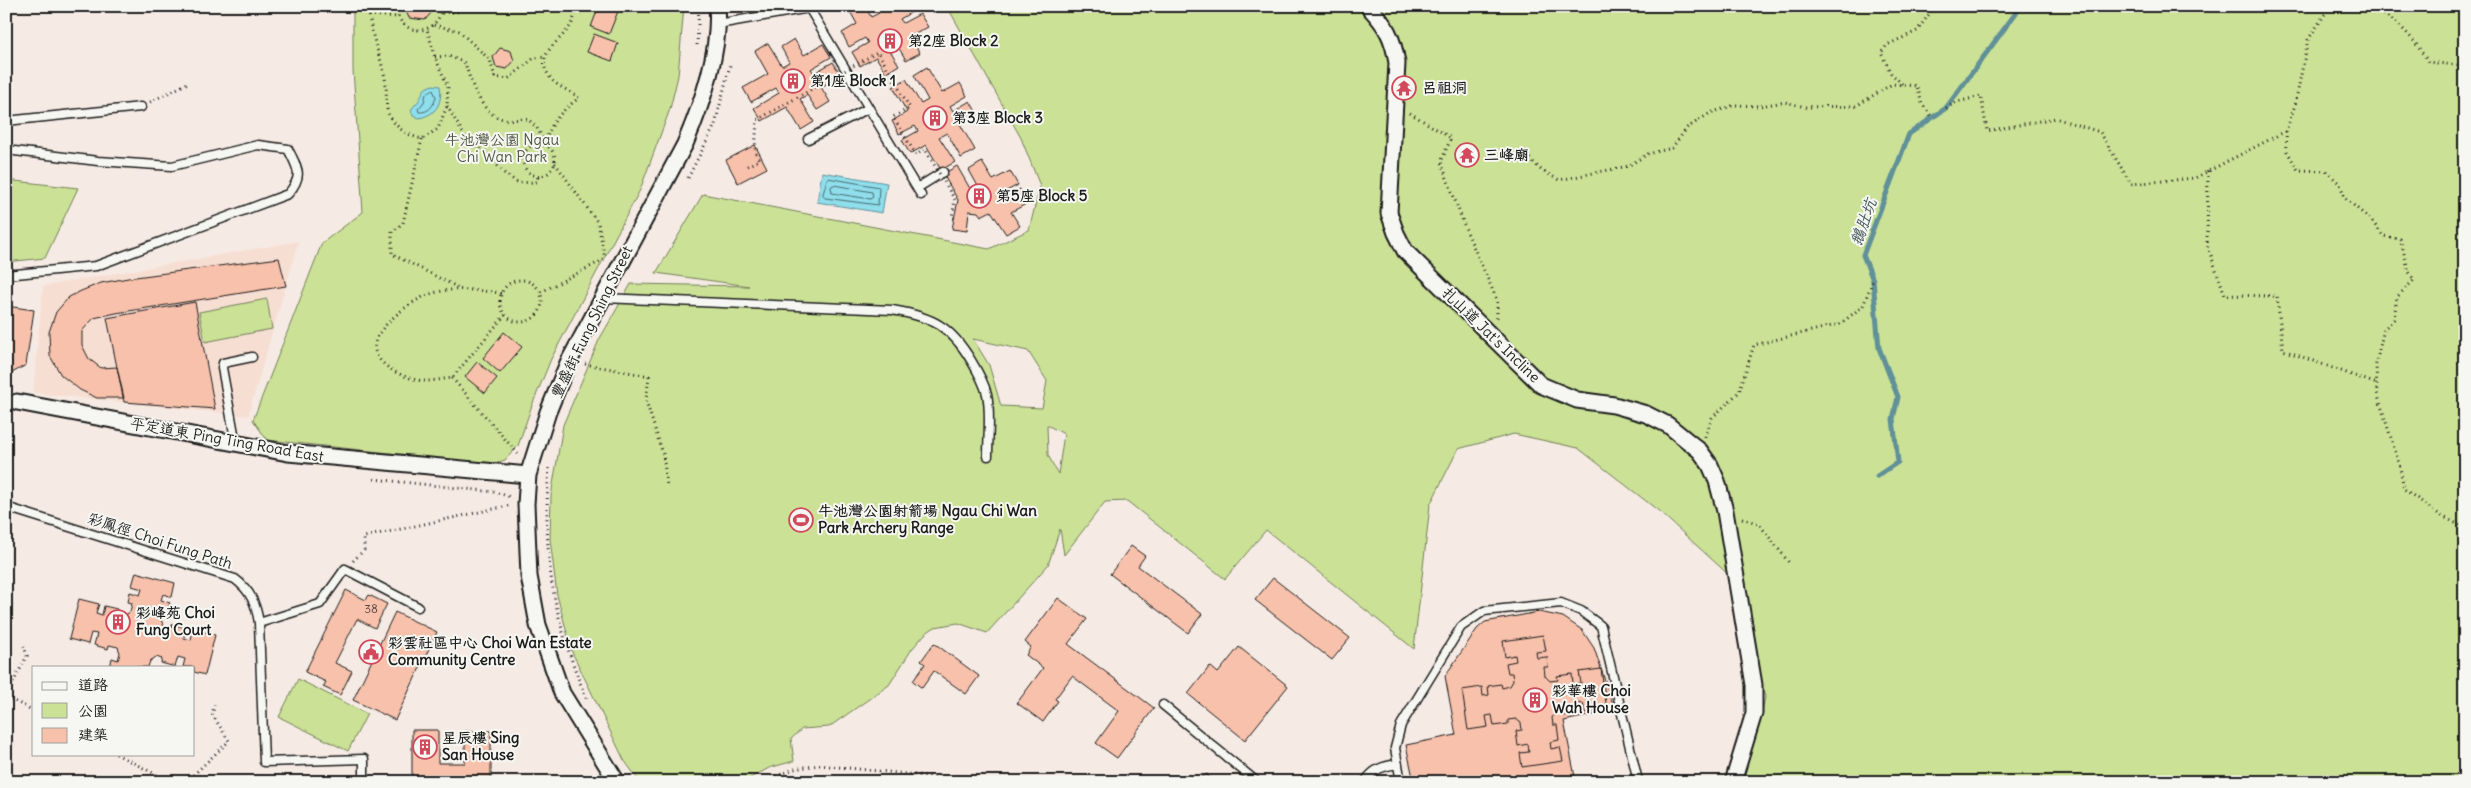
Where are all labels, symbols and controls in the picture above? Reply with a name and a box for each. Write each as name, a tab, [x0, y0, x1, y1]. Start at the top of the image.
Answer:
building icon: 第2座 Block 2	[877, 28, 903, 54]
place label: 第2座 Block 2	[908, 31, 998, 50]
building icon: 第1座 Block 1	[780, 68, 806, 94]
place label: 第1座 Block 1	[810, 71, 896, 90]
temple icon: 呂祖洞	[1391, 75, 1417, 101]
place label: 呂祖洞	[1422, 78, 1467, 97]
building icon: 第3座 Block 3	[922, 105, 948, 131]
place label: 第3座 Block 3	[952, 108, 1043, 127]
park label: 牛池灣公園 Ngau Chi Wan Park	[445, 130, 559, 166]
temple icon: 三峰廟	[1454, 142, 1480, 168]
place label: 三峰廟	[1484, 145, 1529, 164]
building icon: 第5座 Block 5	[966, 183, 992, 209]
place label: 第5座 Block 5	[996, 186, 1088, 205]
water label: 鵝肚坑	[1845, 194, 1881, 248]
street label: 豐盛街 Fung Shing Street	[546, 243, 637, 401]
street label: 扎山道 Jat's Incline	[1438, 283, 1544, 386]
street label: 平定道東 Ping Ting Road East	[129, 413, 325, 466]
place label: 牛池灣公園射箭場 Ngau Chi Wan Park Archery Range	[818, 501, 1037, 538]
sports icon: 牛池灣公園射箭場 Ngau Chi Wan Park Archery Range	[788, 507, 814, 533]
street label: 彩鳳徑 Choi Fung Path	[86, 508, 235, 573]
house number: 38	[364, 601, 378, 616]
place label: 彩峰苑 Choi Fung Court	[136, 603, 215, 640]
building icon: 彩峰苑 Choi Fung Court	[105, 609, 131, 635]
place label: 彩雲社區中心 Choi Wan Estate Community Centre	[388, 633, 592, 670]
public building icon: 彩雲社區中心 Choi Wan Estate Community Centre	[358, 639, 384, 665]
legend	[32, 666, 195, 756]
text: 道路	[78, 675, 108, 694]
place label: 彩華樓 Choi Wah House	[1552, 681, 1631, 717]
building icon: 彩華樓 Choi Wah House	[1522, 687, 1548, 713]
text: 公園	[78, 701, 108, 720]
text: 建築	[78, 725, 108, 744]
place label: 星辰樓 Sing San House	[442, 728, 519, 764]
building icon: 星辰樓 Sing San House	[412, 734, 438, 760]

